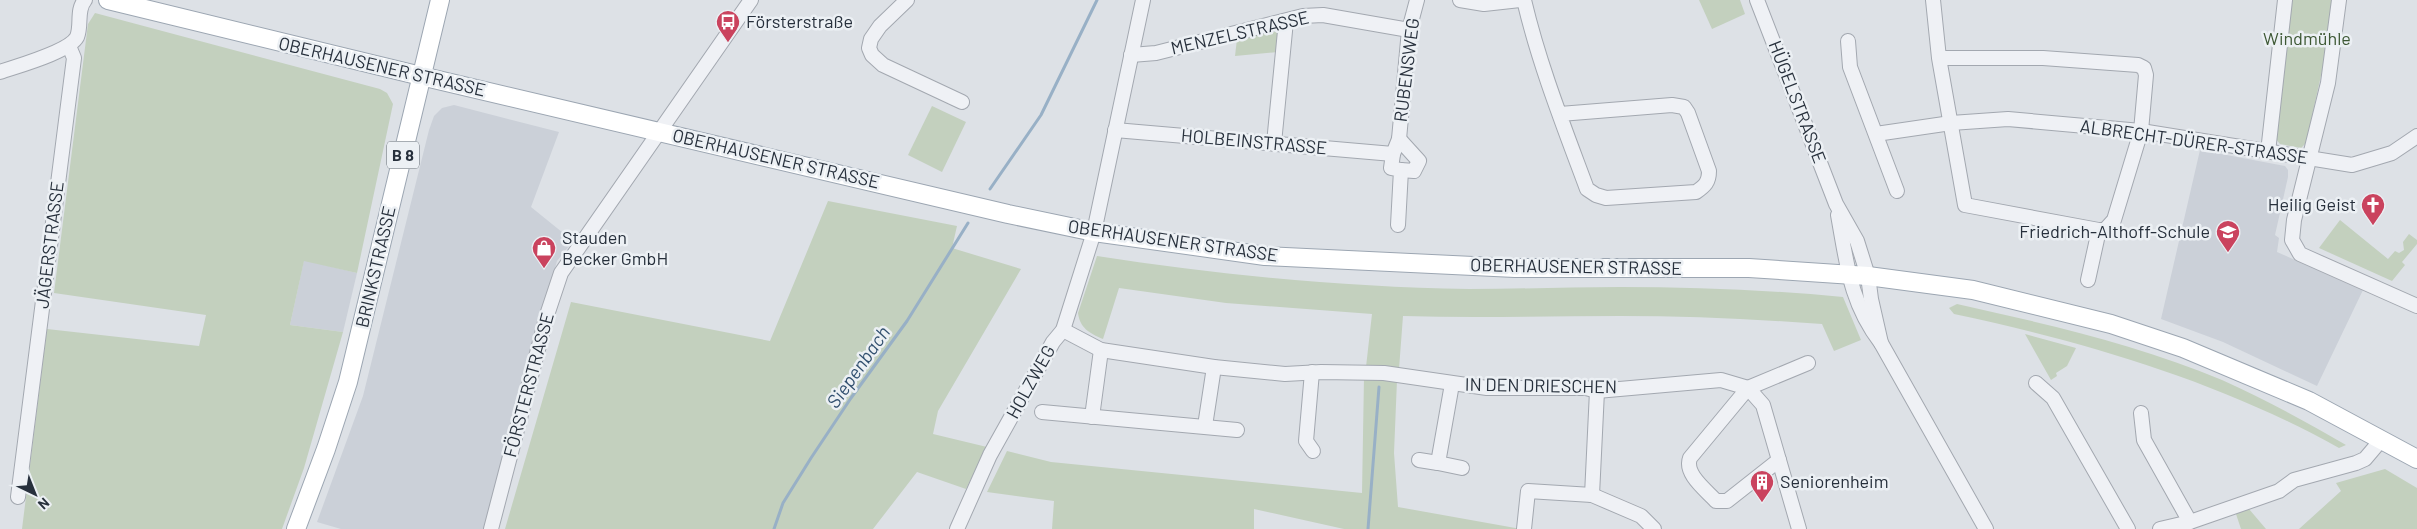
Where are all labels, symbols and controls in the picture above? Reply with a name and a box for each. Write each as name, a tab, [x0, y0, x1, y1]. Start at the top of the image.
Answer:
street label: MENZELSTRASSE	[1169, 5, 1311, 59]
bus stop icon: Försterstraße	[715, 9, 741, 43]
place label: Försterstraße	[746, 10, 853, 32]
street label: RUBENSWEG	[1389, 16, 1423, 123]
park label: Windmühle	[2263, 27, 2351, 49]
street label: OBERHAUSENER STRASSE	[277, 31, 488, 101]
street label: HÜGELSTRASSE	[1764, 37, 1831, 166]
street label: ALBRECHT-DÜRER-STRASSE	[2079, 114, 2310, 168]
street label: OBERHAUSENER STRASSE	[671, 123, 882, 193]
street label: HOLBEINSTRASSE	[1180, 124, 1328, 158]
road number: B 8	[387, 142, 419, 168]
street label: JÄGERSTRASSE	[30, 180, 68, 310]
church icon: Heilig Geist	[2360, 192, 2386, 226]
place label: Heilig Geist	[2268, 193, 2356, 215]
street label: BRINKSTRASSE	[350, 204, 400, 330]
street label: OBERHAUSENER STRASSE	[1067, 214, 1280, 266]
school or university icon: Friedrich-Althoff-Schule	[2215, 219, 2241, 253]
place label: Friedrich-Althoff-Schule	[2019, 220, 2210, 242]
place label: Stauden Becker GmbH	[562, 226, 668, 269]
shop icon: Stauden Becker GmbH	[531, 235, 557, 269]
street label: OBERHAUSENER STRASSE	[1470, 253, 1682, 279]
street label: FÖRSTERSTRASSE	[498, 310, 558, 460]
water label: Siepenbach	[821, 321, 894, 412]
street label: HOLZWEG	[1001, 341, 1059, 422]
street label: IN DEN DRIESCHEN	[1465, 373, 1617, 397]
north arrow	[10, 469, 60, 519]
building icon: Seniorenheim	[1749, 469, 1775, 503]
place label: Seniorenheim	[1780, 470, 1889, 492]
text: N	[35, 494, 53, 513]

